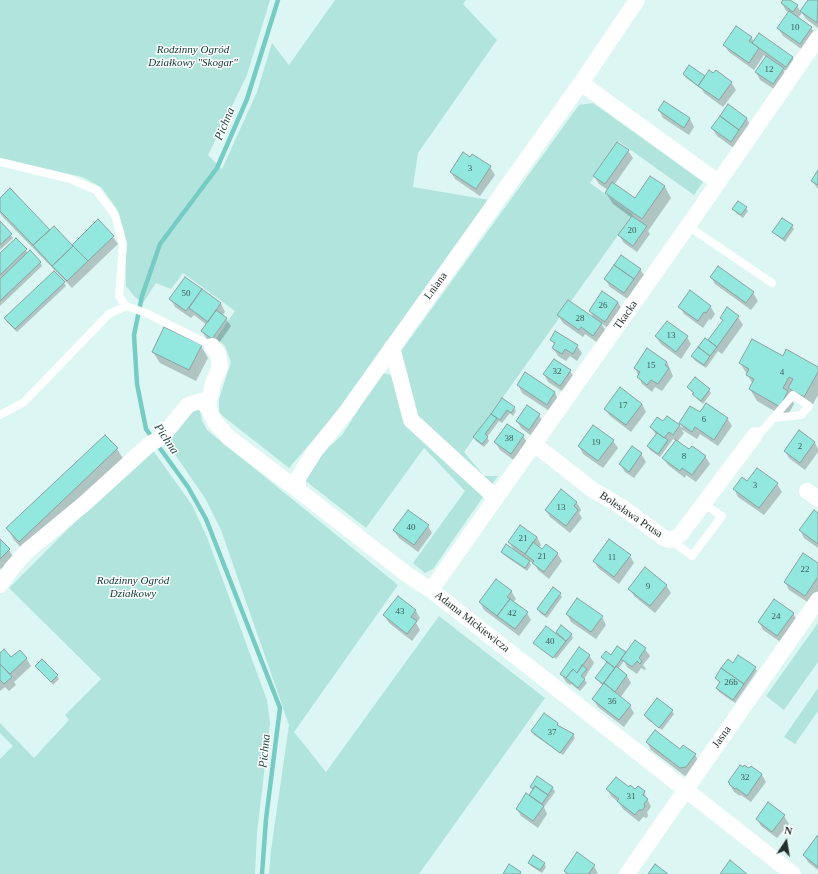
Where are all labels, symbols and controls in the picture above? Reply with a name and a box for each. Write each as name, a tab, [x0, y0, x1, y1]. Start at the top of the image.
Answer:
house number: 10	[790, 23, 800, 33]
park label: Rodzinny Ogród Działkowy "Skogar"	[148, 43, 238, 69]
house number: 12	[764, 65, 774, 75]
water label: Pichna	[212, 106, 238, 142]
house number: 3	[468, 164, 472, 174]
house number: 20	[628, 226, 636, 236]
street label: Lniana	[422, 270, 450, 302]
house number: 50	[182, 289, 190, 299]
street label: Tkacka	[611, 298, 641, 332]
house number: 26	[598, 301, 608, 311]
house number: 28	[576, 314, 584, 324]
house number: 13	[666, 331, 676, 341]
house number: 15	[646, 361, 656, 371]
house number: 32	[552, 367, 562, 377]
house number: 4	[780, 368, 784, 378]
house number: 17	[618, 401, 628, 411]
house number: 6	[702, 415, 706, 425]
water label: Pichna	[151, 421, 181, 457]
house number: 38	[504, 434, 514, 444]
house number: 19	[592, 438, 600, 448]
house number: 2	[798, 442, 802, 452]
house number: 8	[682, 452, 686, 462]
house number: 3	[753, 481, 757, 491]
street label: Bolesława Prusa	[597, 489, 665, 541]
house number: 13	[556, 503, 566, 513]
house number: 40	[406, 523, 416, 533]
house number: 21	[518, 534, 528, 544]
house number: 21	[538, 552, 546, 562]
house number: 11	[608, 553, 616, 563]
house number: 22	[800, 565, 810, 575]
park label: Rodzinny Ogród Działkowy	[97, 574, 169, 600]
house number: 9	[646, 582, 650, 592]
street label: Adama Mickiewicza	[432, 589, 512, 655]
house number: 43	[396, 607, 404, 617]
house number: 42	[508, 609, 516, 619]
house number: 24	[772, 612, 780, 622]
house number: 40	[546, 637, 554, 647]
house number: 26b	[724, 678, 738, 688]
house number: 36	[608, 697, 616, 707]
street label: Jasna	[710, 723, 734, 751]
house number: 37	[548, 728, 556, 738]
water label: Pichna	[256, 733, 274, 769]
house number: 32	[740, 773, 750, 783]
house number: 31	[626, 792, 636, 802]
north arrow	[766, 822, 806, 862]
text: N	[783, 824, 794, 837]

